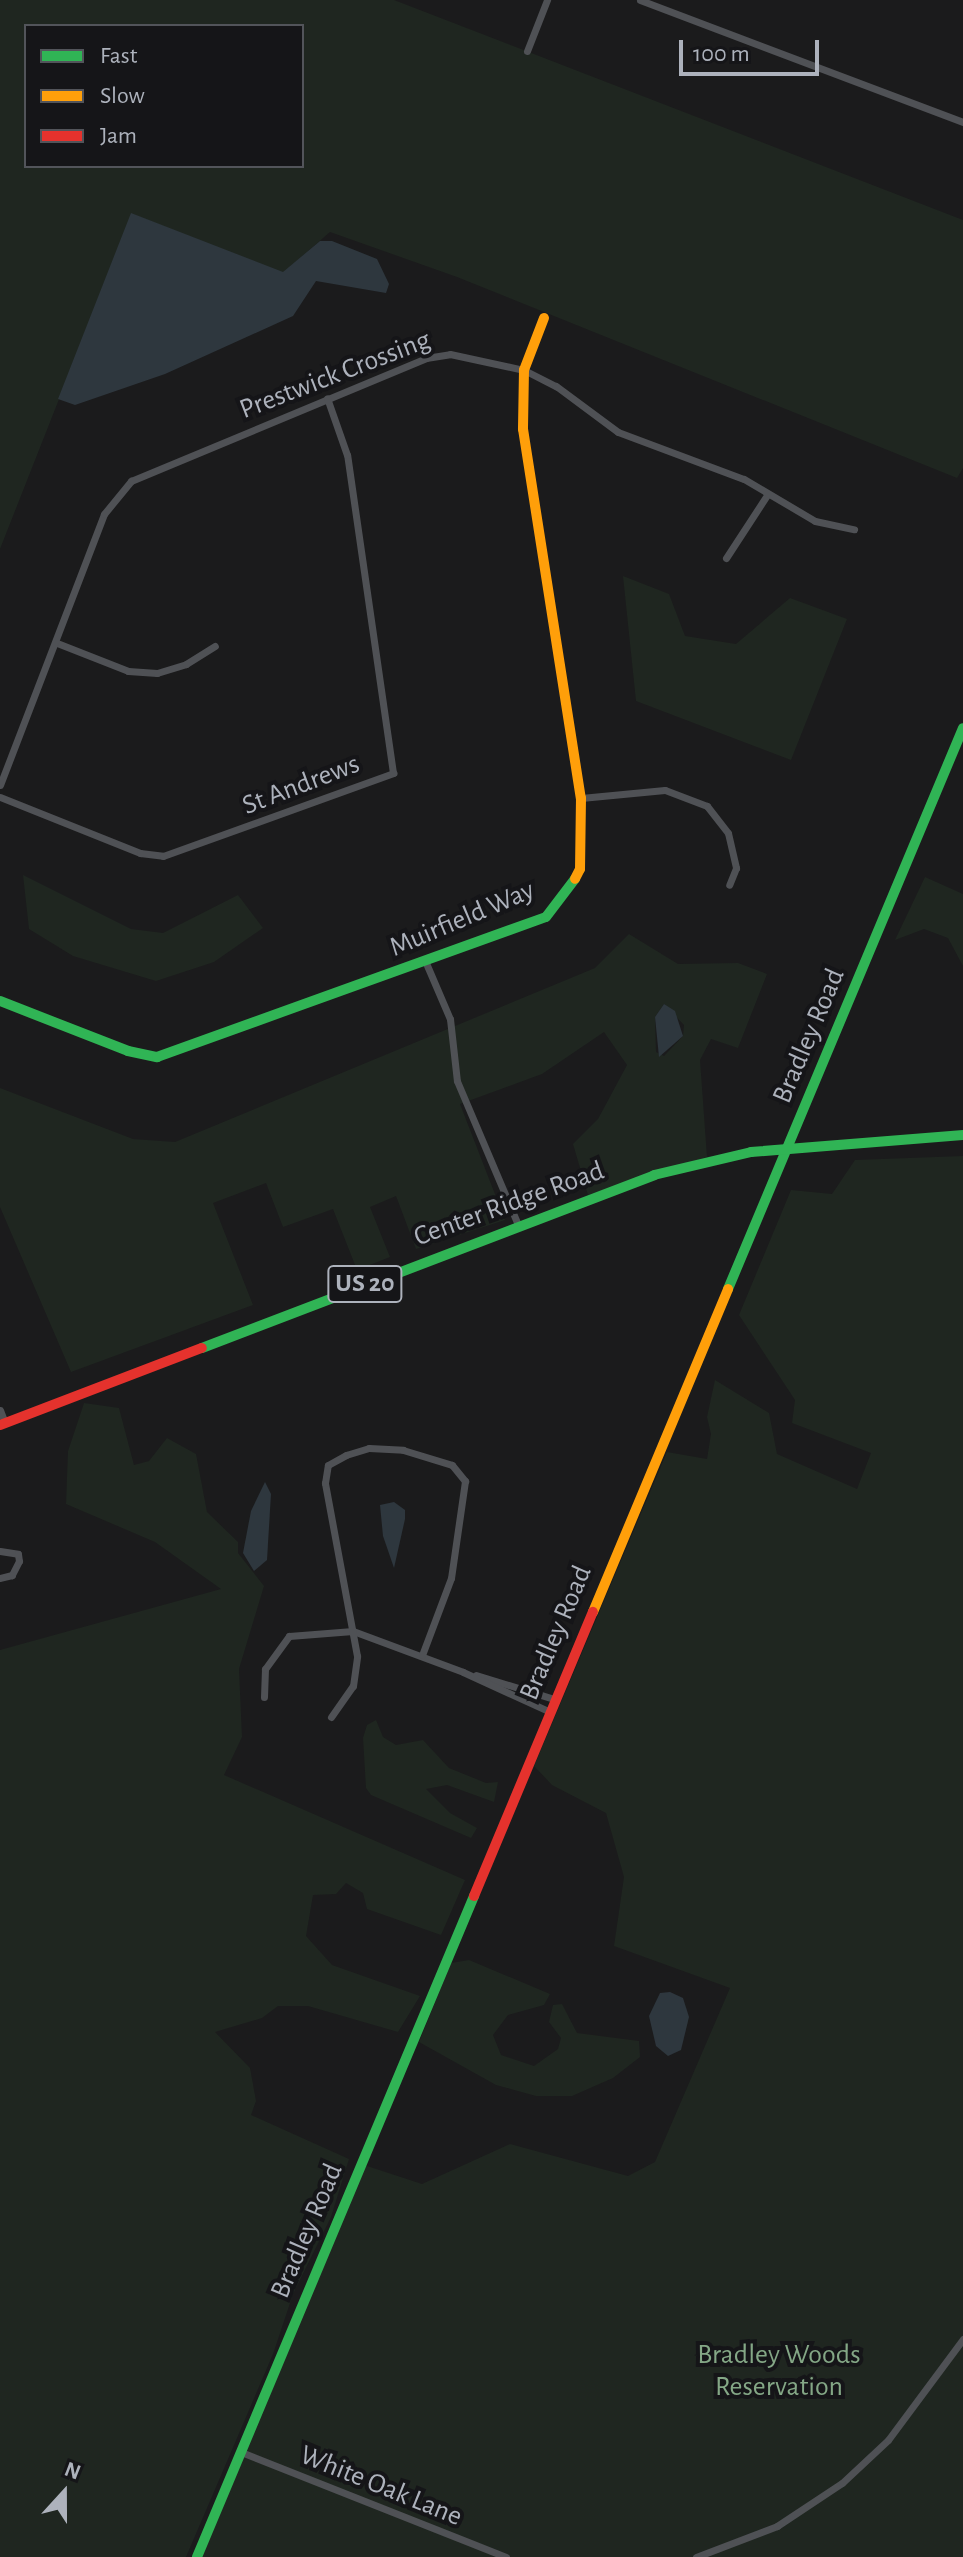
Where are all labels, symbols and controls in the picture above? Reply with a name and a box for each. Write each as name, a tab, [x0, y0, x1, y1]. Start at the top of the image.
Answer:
legend	[24, 24, 304, 168]
scale bar	[683, 24, 823, 74]
text: 100 m	[693, 42, 750, 66]
text: Fast	[100, 44, 137, 68]
text: Slow	[100, 84, 145, 108]
text: Jam	[100, 124, 137, 148]
street label: Prestwick Crossing	[235, 323, 435, 427]
street label: St Andrews	[238, 747, 364, 823]
street label: Muirfield Way	[384, 873, 540, 965]
street label: Bradley Road	[766, 964, 852, 1108]
street label: Center Ridge Road	[409, 1154, 609, 1254]
road number: US 20	[327, 1262, 403, 1306]
street label: Bradley Road	[513, 1561, 599, 1705]
street label: Bradley Road	[264, 2159, 350, 2303]
park label: Bradley Woods Reservation	[697, 2338, 861, 2404]
street label: White Oak Lane	[295, 2438, 467, 2534]
north arrow	[24, 2453, 104, 2533]
text: N	[62, 2458, 84, 2484]

